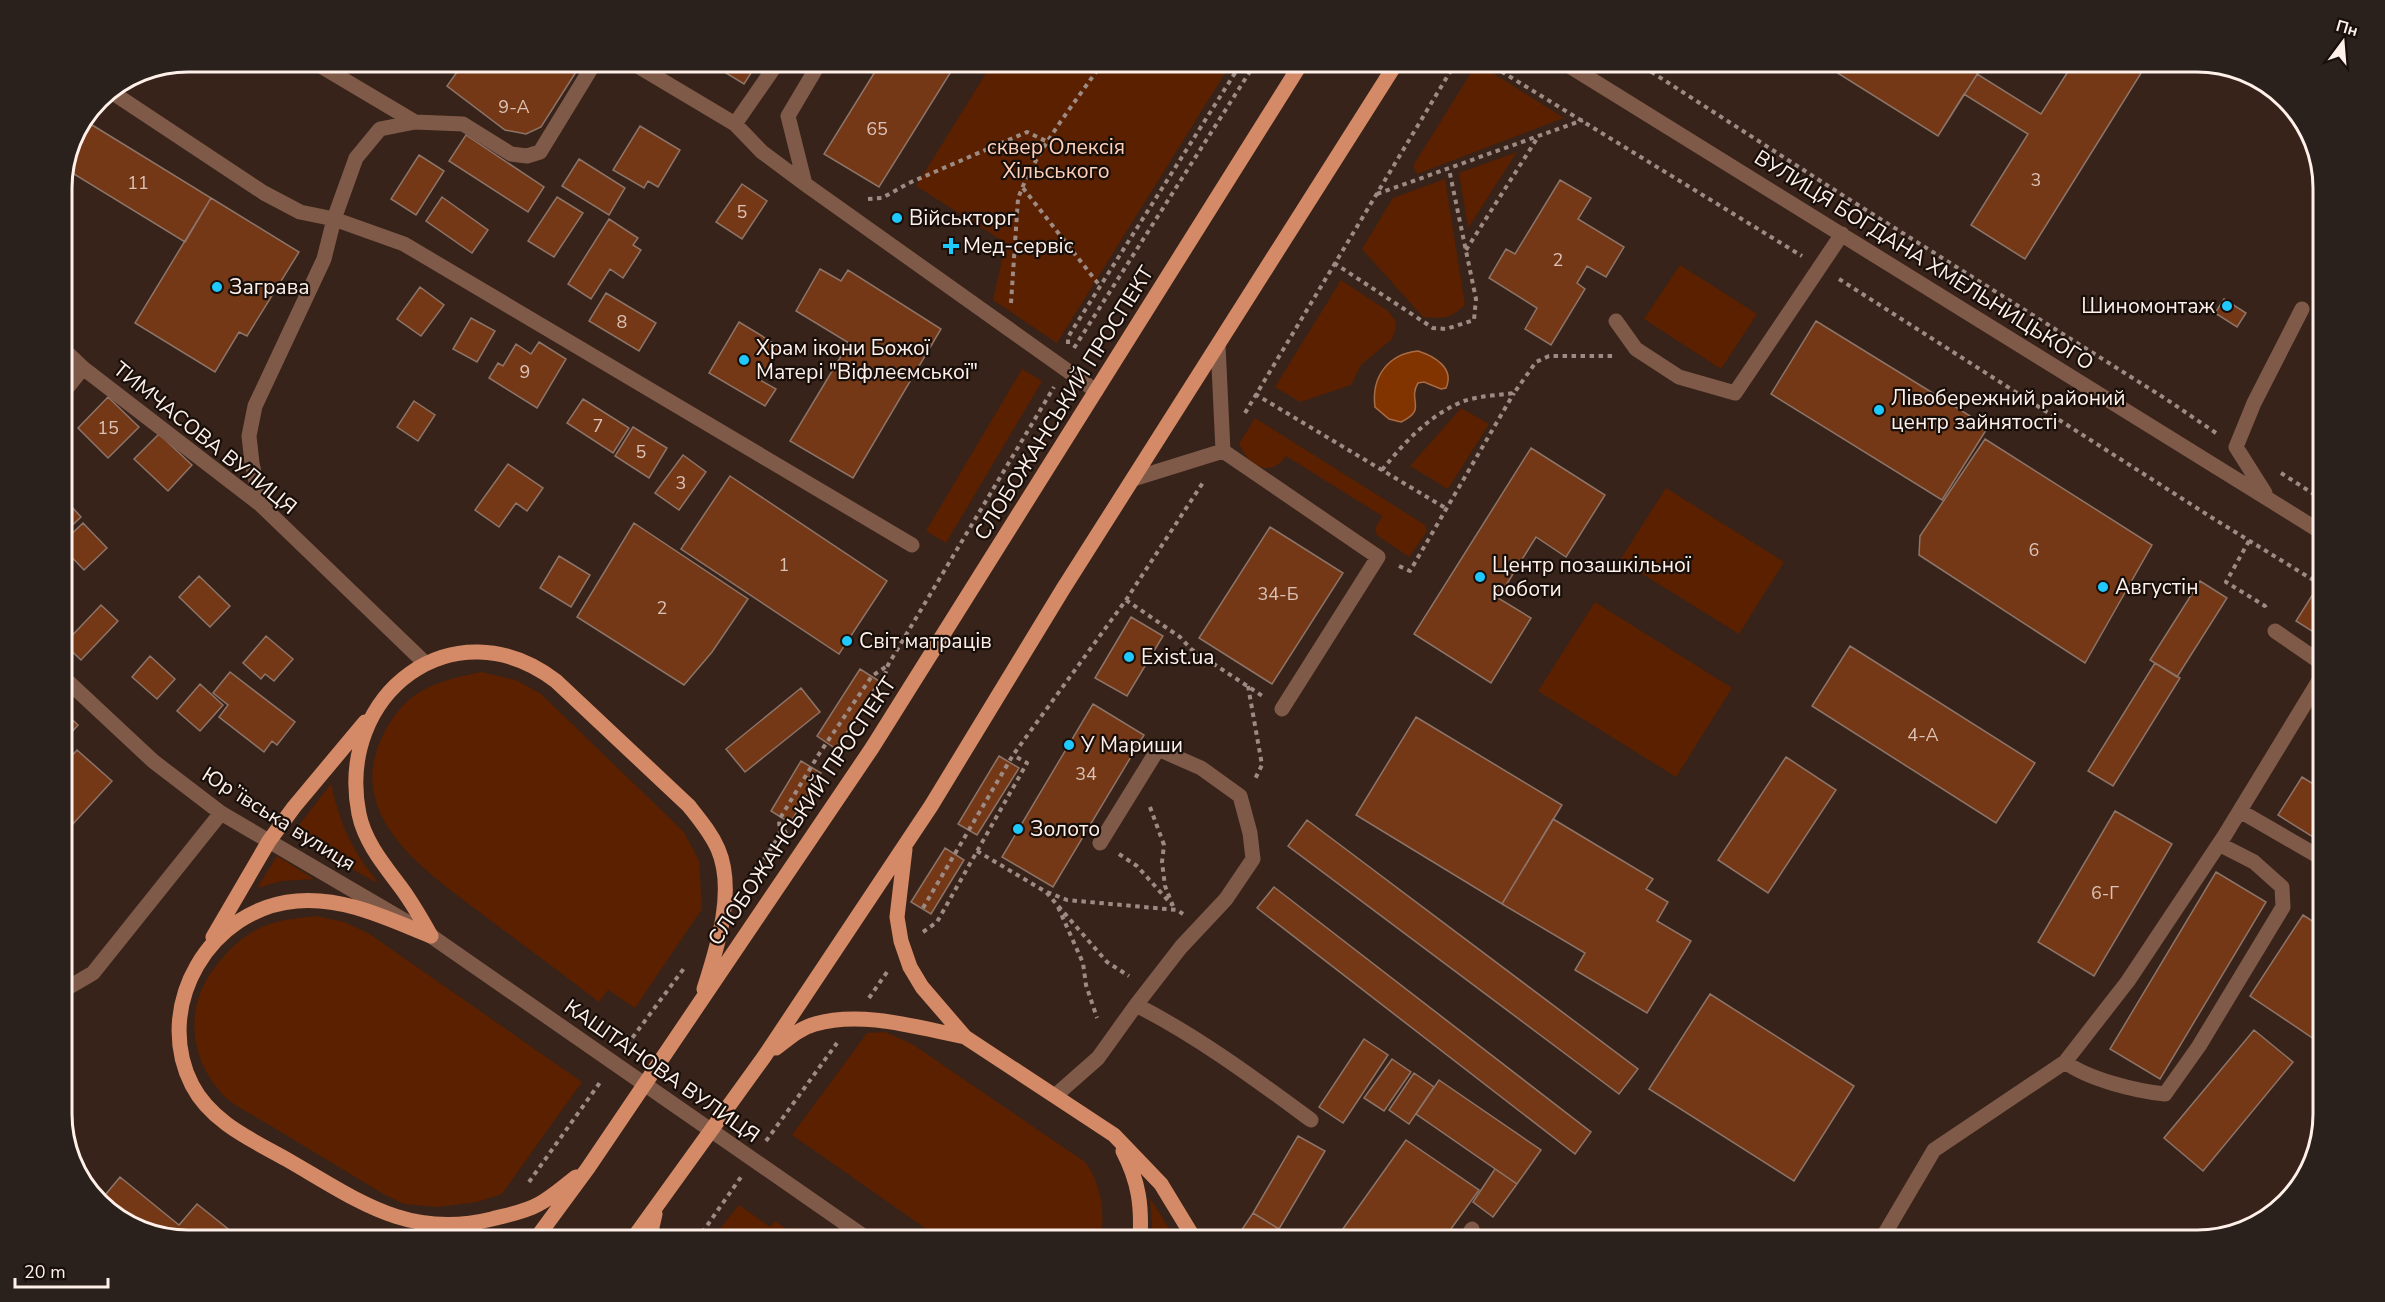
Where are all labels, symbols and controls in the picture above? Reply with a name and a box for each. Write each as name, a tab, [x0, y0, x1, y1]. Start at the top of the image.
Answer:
north arrow	[2313, 12, 2373, 72]
text: Пн	[2333, 15, 2360, 42]
house number: 9-А	[498, 95, 530, 119]
house number: 65	[866, 117, 888, 141]
park label: сквер Олексія Хільського	[987, 133, 1125, 185]
street label: ВУЛИЦЯ БОГДАНА ХМЕЛЬНИЦЬКОГО	[1749, 143, 2099, 377]
house number: 3	[2031, 168, 2041, 192]
house number: 11	[127, 171, 149, 195]
house number: 5	[737, 200, 747, 224]
place label: Військторг	[909, 204, 1016, 232]
marker: Військторг	[890, 211, 904, 225]
place label: Мед-сервіс	[963, 232, 1074, 260]
marker: Мед-сервіс	[944, 239, 958, 253]
house number: 2	[1553, 248, 1563, 272]
street label: СЛОБОЖАНСЬКИЙ ПРОСПЕКТ	[968, 260, 1160, 545]
place label: Заграва	[229, 273, 309, 301]
marker: Заграва	[210, 280, 224, 294]
place label: Шиномонтаж	[2081, 292, 2216, 320]
marker: Шиномонтаж	[2220, 299, 2234, 313]
house number: 8	[617, 310, 627, 334]
place label: Храм ікони Божої Матері "Віфлеємської"	[756, 334, 978, 386]
marker: Храм ікони Божої Матері "Віфлеємської"	[737, 353, 751, 367]
street label: ТИМЧАСОВА ВУЛИЦЯ	[107, 355, 303, 521]
house number: 9	[520, 360, 530, 384]
place label: Лівобережний районий центр зайнятості	[1891, 384, 2126, 436]
marker: Лівобережний районий центр зайнятості	[1872, 403, 1886, 417]
house number: 7	[593, 414, 603, 438]
house number: 15	[97, 416, 119, 440]
house number: 5	[636, 440, 646, 464]
house number: 3	[676, 471, 686, 495]
house number: 6	[2029, 538, 2039, 562]
place label: Центр позашкільної роботи	[1492, 551, 1692, 603]
house number: 1	[779, 553, 789, 577]
marker: Центр позашкільної роботи	[1473, 570, 1487, 584]
place label: Августін	[2115, 573, 2198, 601]
marker: Августін	[2096, 580, 2110, 594]
house number: 34-Б	[1257, 582, 1299, 606]
house number: 2	[657, 596, 667, 620]
place label: Світ матраців	[859, 627, 992, 655]
marker: Світ матраців	[840, 634, 854, 648]
place label: Exist.ua	[1141, 643, 1214, 671]
marker: Exist.ua	[1122, 650, 1136, 664]
street label: СЛОБОЖАНСЬКИЙ ПРОСПЕКТ	[701, 671, 903, 951]
house number: 4-А	[1907, 723, 1939, 747]
place label: У Мариши	[1080, 731, 1183, 759]
marker: У Мариши	[1062, 738, 1076, 752]
street label: Юрʼївська вулиця	[197, 760, 361, 878]
house number: 34	[1075, 762, 1097, 786]
place label: Золото	[1030, 815, 1100, 843]
marker: Золото	[1011, 822, 1025, 836]
house number: 6-Г	[2091, 881, 2119, 905]
street label: КАШТАНОВА ВУЛИЦЯ	[559, 993, 765, 1149]
scale bar	[15, 1251, 108, 1289]
text: 20 m	[24, 1260, 66, 1284]

